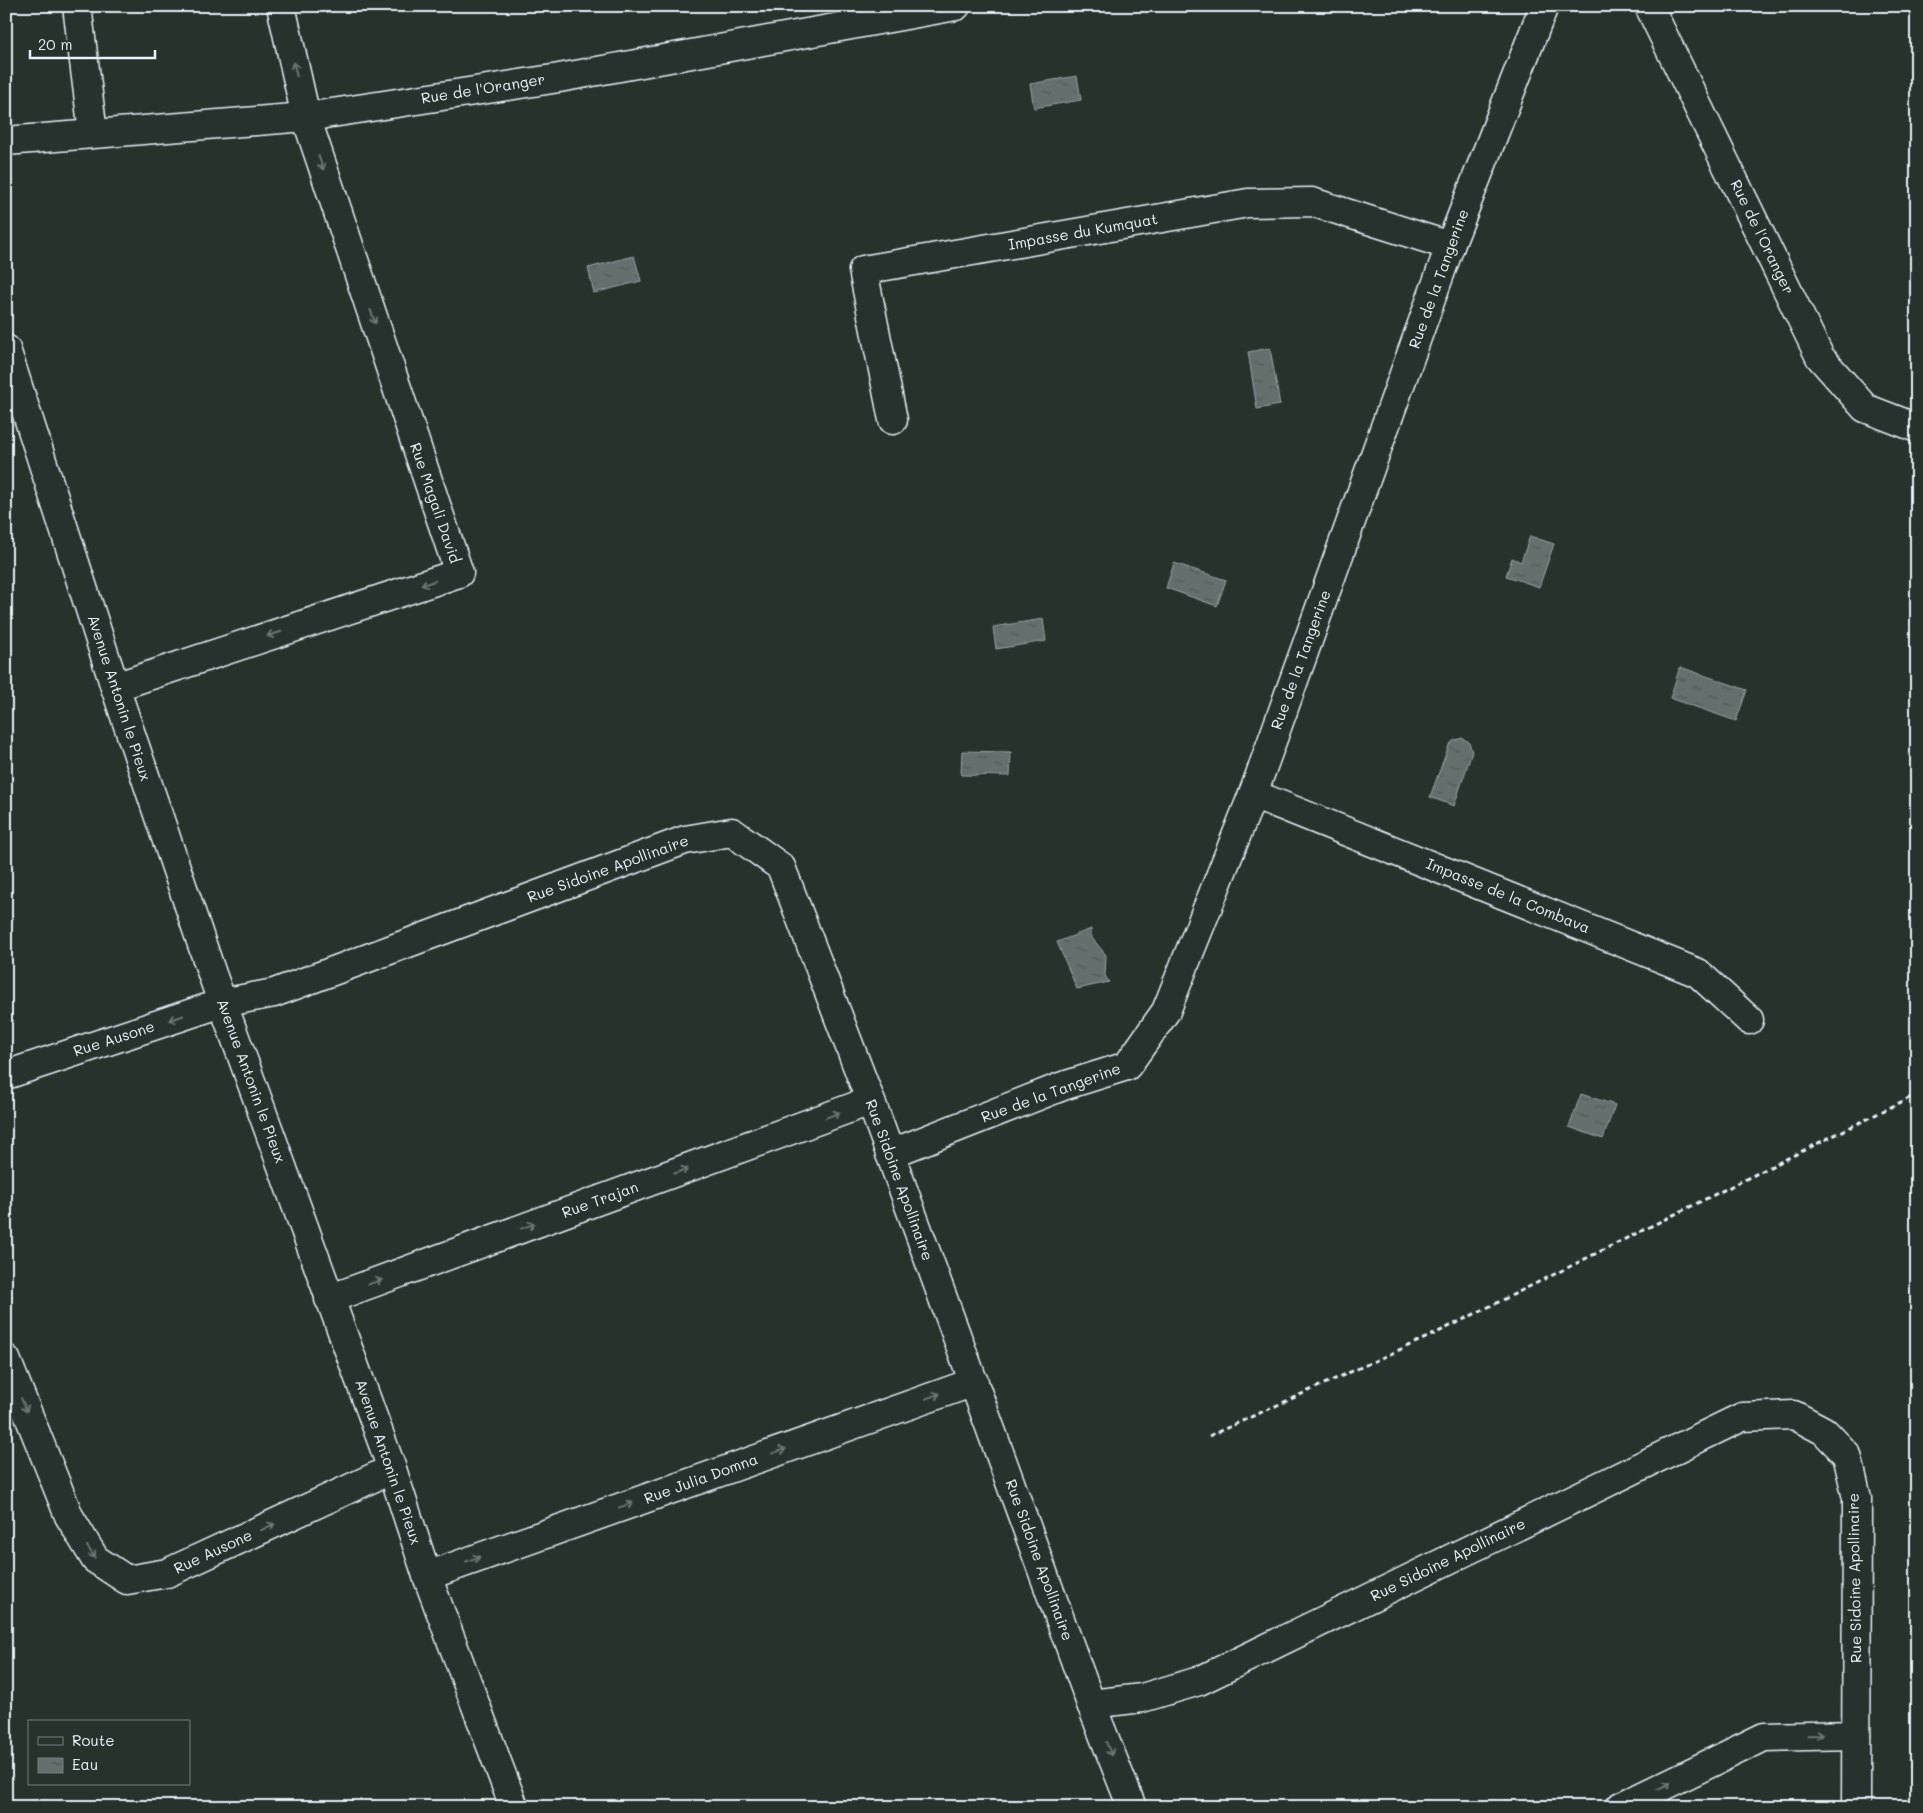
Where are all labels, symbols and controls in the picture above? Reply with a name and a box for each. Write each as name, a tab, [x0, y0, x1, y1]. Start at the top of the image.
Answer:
scale bar	[30, 28, 155, 60]
text: 20 m	[38, 34, 72, 54]
one-way arrow	[290, 62, 299, 78]
street label: Rue de l'Oranger	[419, 68, 546, 108]
one-way arrow	[317, 155, 327, 171]
street label: Rue de l'Oranger	[1726, 176, 1799, 297]
street label: Rue de la Tangerine	[1404, 206, 1473, 351]
street label: Impasse du Kumquat	[1007, 208, 1159, 254]
one-way arrow	[369, 309, 378, 324]
street label: Rue Magali David	[406, 440, 466, 566]
one-way arrow	[421, 579, 436, 588]
street label: Rue de la Tangerine	[1266, 587, 1335, 732]
street label: Avenue Antonin le Pieux	[84, 612, 156, 784]
one-way arrow	[266, 629, 282, 639]
street label: Rue Sidoine Apollinaire	[524, 830, 691, 907]
street label: Impasse de la Combava	[1423, 853, 1593, 937]
street label: Avenue Antonin le Pieux	[213, 996, 291, 1166]
one-way arrow	[169, 1014, 184, 1023]
street label: Rue Ausone	[71, 1016, 157, 1061]
street label: Rue de la Tangerine	[978, 1058, 1123, 1127]
street label: Rue Sidoine Apollinaire	[861, 1096, 938, 1263]
one-way arrow	[825, 1110, 840, 1119]
one-way arrow	[672, 1166, 688, 1175]
street label: Rue Trajan	[559, 1176, 641, 1222]
one-way arrow	[520, 1221, 535, 1230]
one-way arrow	[367, 1277, 382, 1286]
street label: Avenue Antonin le Pieux	[351, 1376, 427, 1547]
one-way arrow	[924, 1391, 940, 1400]
one-way arrow	[20, 1397, 30, 1412]
one-way arrow	[771, 1446, 787, 1455]
street label: Rue Julia Domna	[641, 1448, 760, 1508]
street label: Rue Sidoine Apollinaire	[1001, 1476, 1078, 1643]
street label: Rue Sidoine Apollinaire	[1843, 1493, 1865, 1663]
one-way arrow	[618, 1500, 634, 1509]
street label: Rue Sidoine Apollinaire	[1367, 1513, 1528, 1605]
one-way arrow	[260, 1521, 275, 1531]
street label: Rue Ausone	[170, 1524, 255, 1578]
one-way arrow	[86, 1545, 96, 1559]
one-way arrow	[465, 1554, 481, 1564]
legend	[28, 1720, 190, 1786]
text: Route	[72, 1730, 115, 1750]
one-way arrow	[1807, 1730, 1823, 1740]
one-way arrow	[1105, 1741, 1114, 1756]
text: Eau	[72, 1754, 98, 1774]
one-way arrow	[1656, 1780, 1671, 1790]

